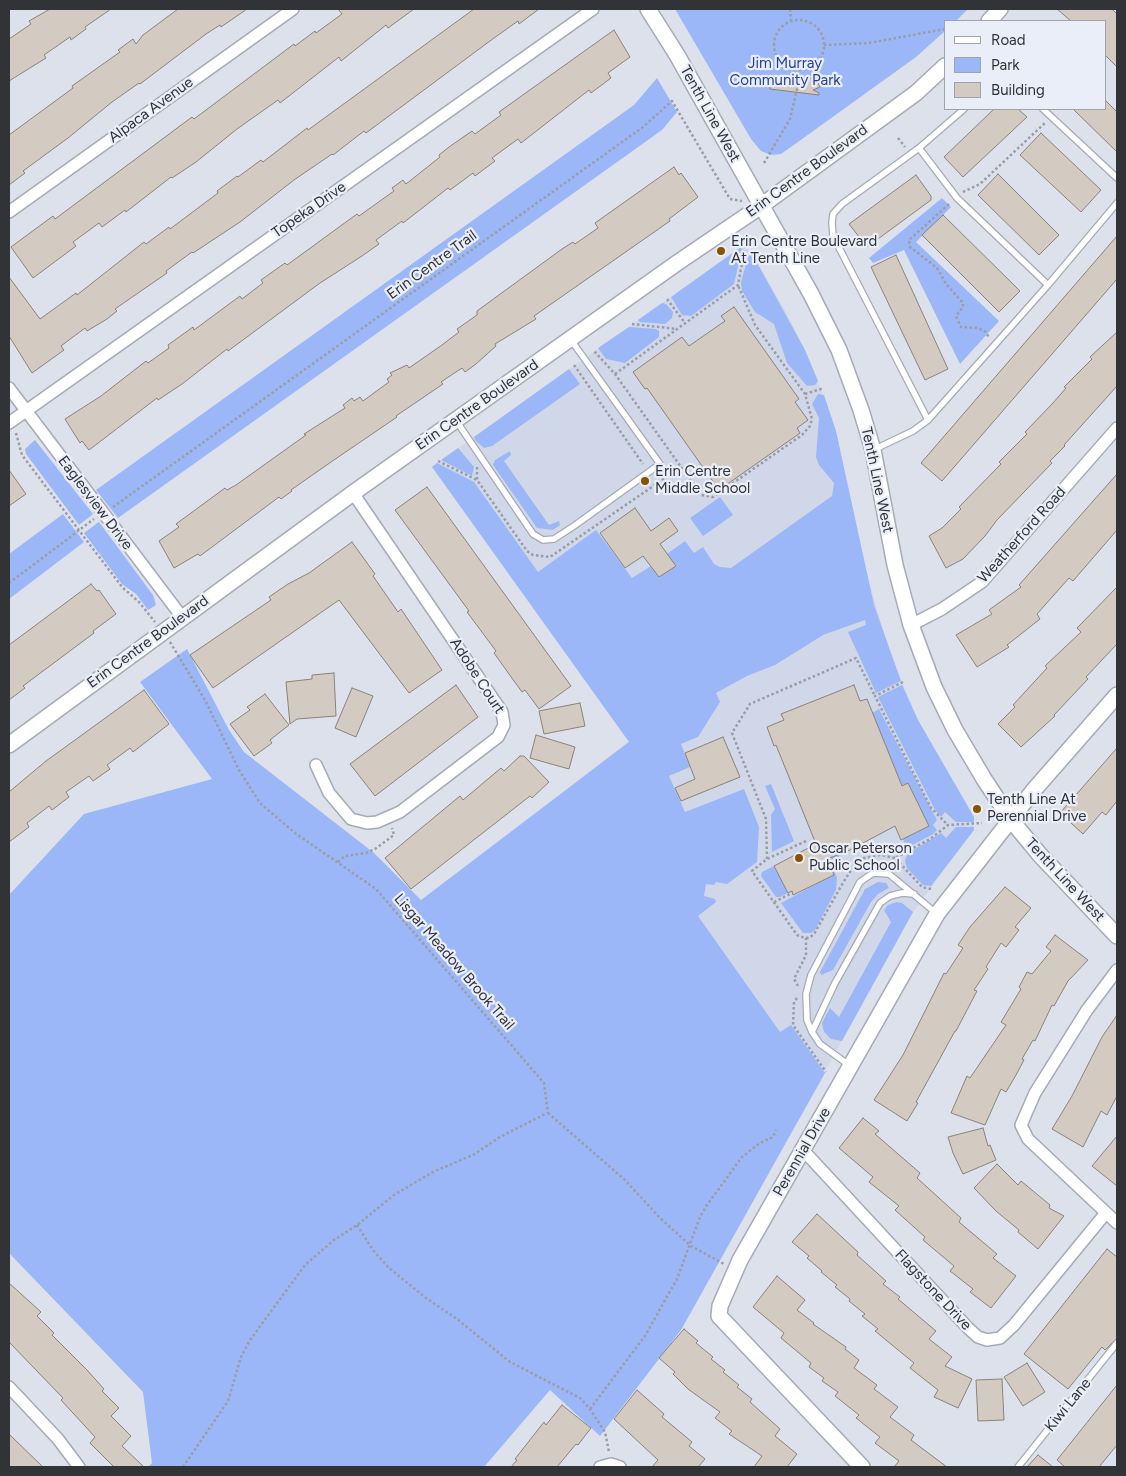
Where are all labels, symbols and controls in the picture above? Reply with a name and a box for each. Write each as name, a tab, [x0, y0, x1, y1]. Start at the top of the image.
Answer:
legend	[944, 20, 1106, 110]
text: Road	[991, 31, 1026, 49]
park label: Jim Murray Community Park	[729, 55, 841, 90]
text: Park	[991, 56, 1020, 74]
street label: Tenth Line West	[676, 62, 744, 166]
street label: Alpaca Avenue	[105, 73, 197, 147]
text: Building	[991, 81, 1045, 99]
street label: Erin Centre Boulevard	[743, 121, 871, 221]
street label: Topeka Drive	[269, 178, 349, 242]
street label: Erin Centre Trail	[384, 226, 480, 304]
place label: Erin Centre Boulevard At Tenth Line	[731, 233, 877, 268]
marker: Erin Centre Boulevard At Tenth Line	[715, 245, 727, 257]
street label: Erin Centre Boulevard	[412, 356, 542, 454]
street label: Tenth Line West	[857, 425, 897, 535]
street label: Eaglesview Drive	[54, 452, 136, 554]
place label: Erin Centre Middle School	[655, 463, 750, 498]
marker: Erin Centre Middle School	[639, 475, 651, 487]
street label: Weatherford Road	[974, 483, 1070, 587]
street label: Erin Centre Boulevard	[84, 592, 212, 692]
street label: Adobe Court	[446, 635, 508, 717]
place label: Tenth Line At Perennial Drive	[987, 791, 1087, 826]
marker: Tenth Line At Perennial Drive	[971, 803, 983, 815]
street label: Tenth Line West	[1022, 834, 1108, 926]
place label: Oscar Peterson Public School	[809, 840, 912, 875]
marker: Oscar Peterson Public School	[793, 852, 805, 864]
street label: Lisgar Meadow Brook Trail	[390, 890, 518, 1034]
street label: Perennial Drive	[769, 1104, 835, 1200]
street label: Flagstone Drive	[891, 1246, 975, 1334]
street label: Kiwi Lane	[1041, 1375, 1095, 1435]

